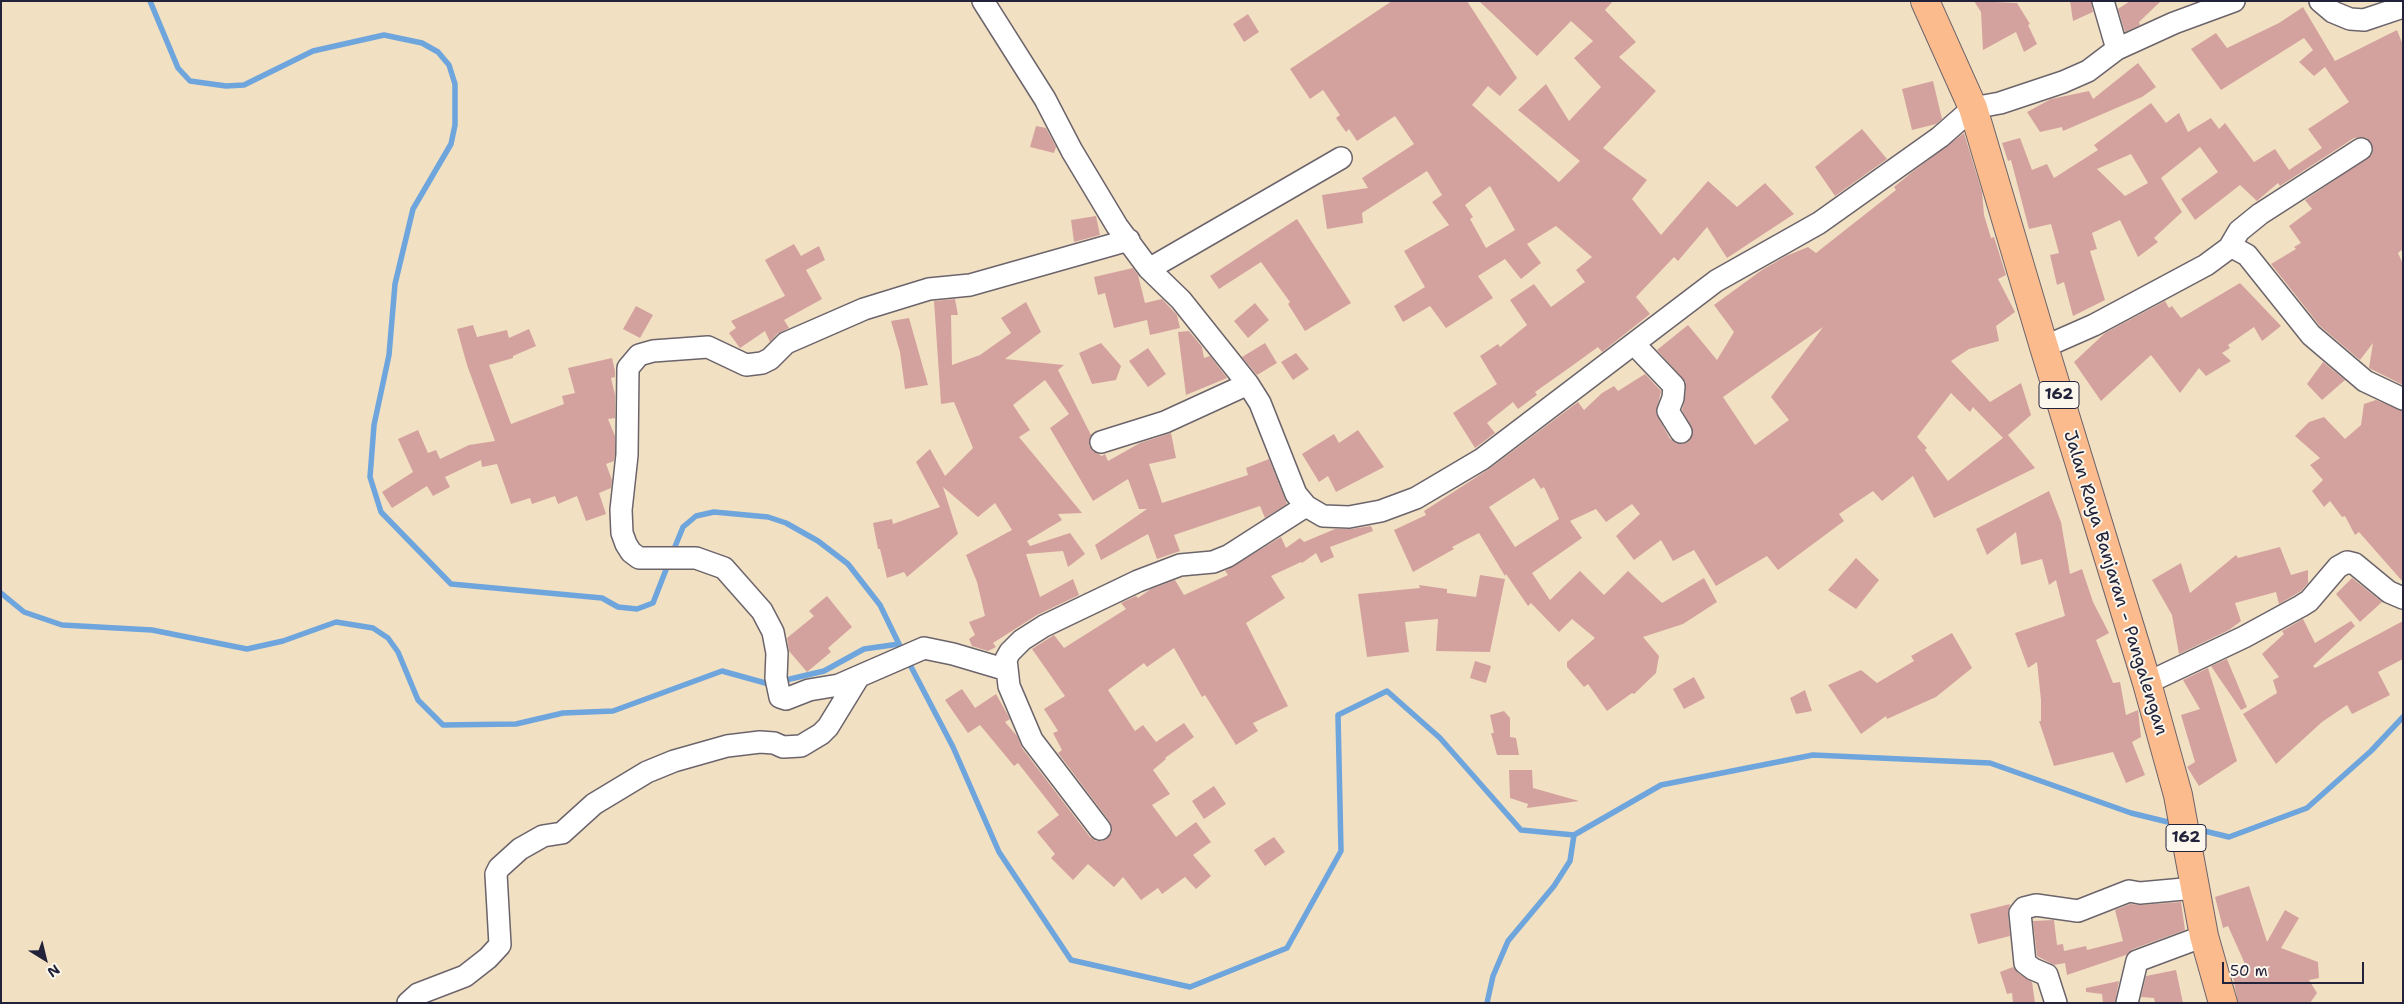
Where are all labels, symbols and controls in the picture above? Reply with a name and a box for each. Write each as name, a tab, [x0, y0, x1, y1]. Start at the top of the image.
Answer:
road number: 162	[2039, 382, 2079, 408]
street label: Jalan Raya Banjaran - Pangalengan	[2058, 428, 2172, 738]
road number: 162	[2166, 824, 2206, 851]
north arrow	[20, 934, 70, 984]
scale bar	[2224, 952, 2366, 984]
text: N	[44, 961, 64, 982]
text: 50 m	[2230, 961, 2268, 981]

